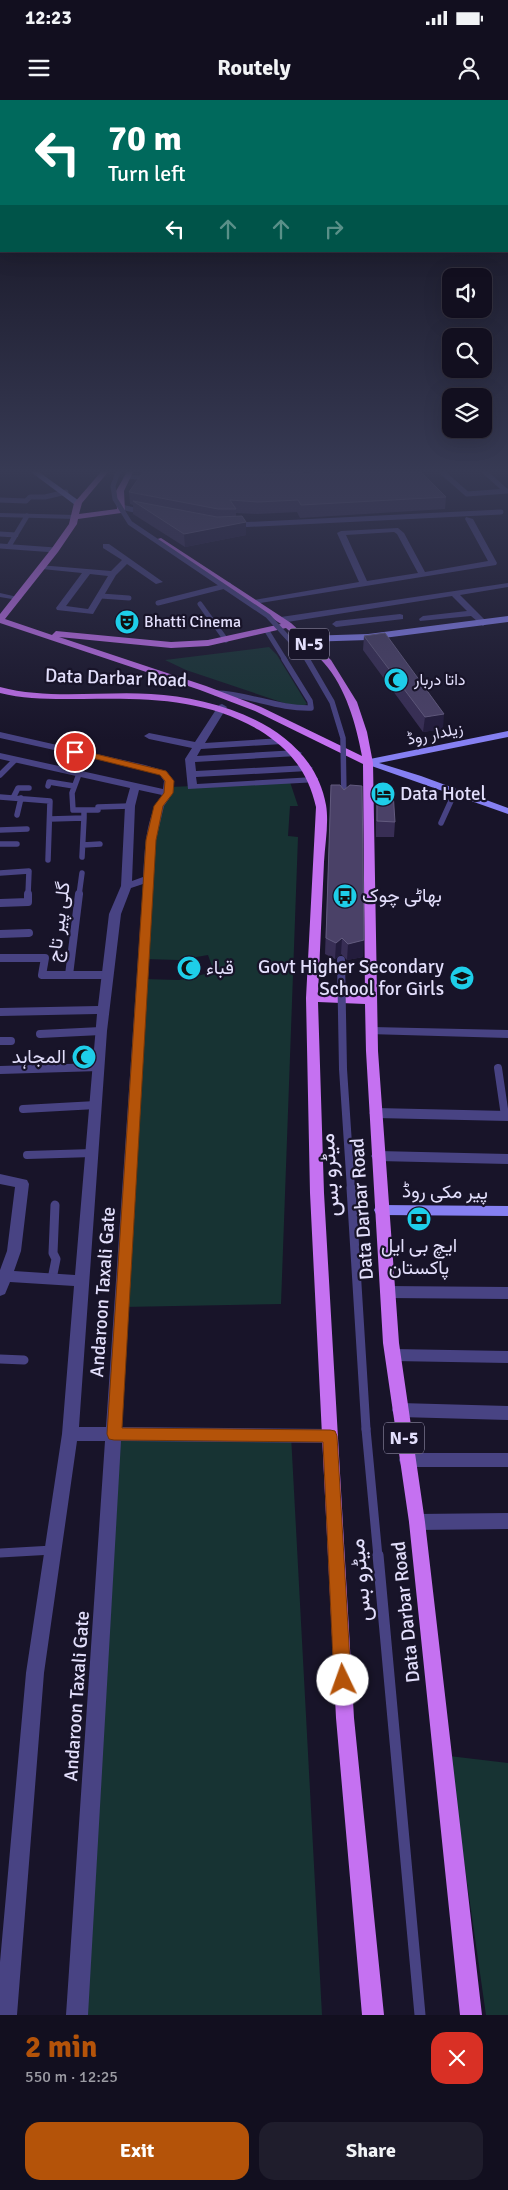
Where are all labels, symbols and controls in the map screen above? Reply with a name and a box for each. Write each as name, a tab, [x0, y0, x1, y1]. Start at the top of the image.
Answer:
text: 12:23	[25, 6, 72, 30]
icon: menu	[25, 54, 53, 82]
text: Routely	[217, 54, 291, 81]
icon: person	[455, 54, 483, 82]
text: 70 m	[108, 117, 182, 160]
icon: left	[25, 120, 90, 185]
text: Turn left	[108, 160, 186, 187]
icon: left	[161, 215, 189, 243]
icon: ahead	[214, 215, 242, 243]
icon: ahead	[267, 215, 295, 243]
icon: right	[320, 215, 348, 243]
map controls	[442, 268, 492, 438]
button: sound	[442, 268, 492, 318]
button: search	[442, 328, 492, 378]
button: layers	[442, 388, 492, 438]
theatre icon: Bhatti Cinema	[114, 609, 140, 635]
place label: Bhatti Cinema	[144, 612, 241, 632]
road number: N-5	[289, 628, 329, 660]
street label: Data Darbar Road	[44, 664, 188, 692]
mosque icon: داتا دربار	[383, 667, 409, 693]
place label: داتا دربار	[413, 670, 466, 690]
street label: زیلدار روڈ	[405, 718, 465, 750]
pin	[54, 731, 96, 773]
icon: arrive	[61, 738, 89, 766]
hotel icon: Data Hotel	[370, 781, 396, 807]
place label: Data Hotel	[400, 782, 486, 806]
street label: گلی پیر تاج	[42, 881, 77, 964]
bus stop icon: بھاٹی چوک	[332, 883, 358, 909]
place label: بھاٹی چوک	[362, 884, 442, 909]
mosque icon: قباء	[176, 955, 202, 981]
place label: Govt Higher Secondary School for Girls	[258, 955, 444, 1001]
place label: قباء	[206, 956, 234, 980]
school or university icon: Govt Higher Secondary School for Girls	[449, 965, 475, 991]
mosque icon: المجاہد	[71, 1044, 97, 1070]
place label: المجاہد	[12, 1045, 66, 1069]
street label: میٹرو بس	[313, 1132, 345, 1218]
street label: Data Darbar Road	[345, 1137, 379, 1281]
street label: پیر مکی روڈ	[402, 1179, 488, 1206]
street label: Andaroon Taxali Gate	[85, 1206, 121, 1378]
bank icon: ایچ بی ایل پاکستان	[406, 1206, 432, 1232]
place label: ایچ بی ایل پاکستان	[381, 1234, 457, 1281]
road number: N-5	[384, 1422, 424, 1454]
street label: میٹرو بس	[343, 1537, 377, 1623]
street label: Data Darbar Road	[387, 1540, 425, 1684]
street label: Andaroon Taxali Gate	[59, 1610, 95, 1782]
position arrow	[316, 1653, 368, 1705]
text: 2 min	[25, 2029, 97, 2066]
button: close	[431, 2032, 483, 2084]
text: 550 m · 12:25	[25, 2067, 118, 2087]
button: Exit	[25, 2122, 249, 2180]
button: Share	[259, 2122, 483, 2180]

